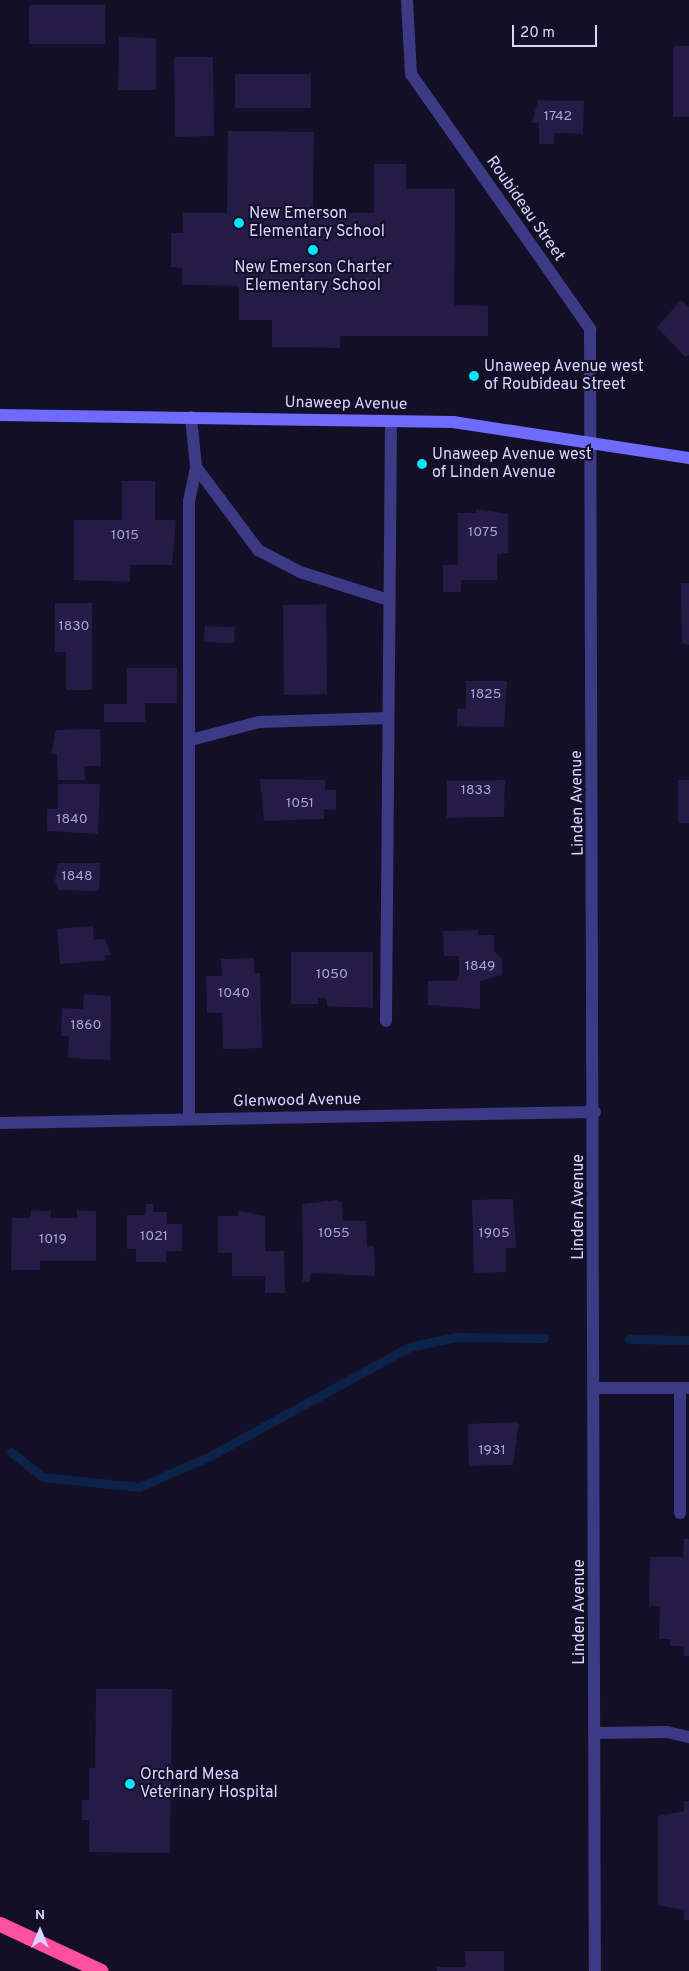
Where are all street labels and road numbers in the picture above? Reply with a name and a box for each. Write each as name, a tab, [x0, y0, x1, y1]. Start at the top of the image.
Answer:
street label: Roubideau Street	[482, 153, 568, 265]
street label: Unaweep Avenue	[284, 393, 408, 415]
street label: Linden Avenue	[567, 750, 589, 856]
street label: Glenwood Avenue	[232, 1090, 362, 1112]
street label: Linden Avenue	[569, 1154, 589, 1260]
street label: Linden Avenue	[570, 1559, 590, 1665]

